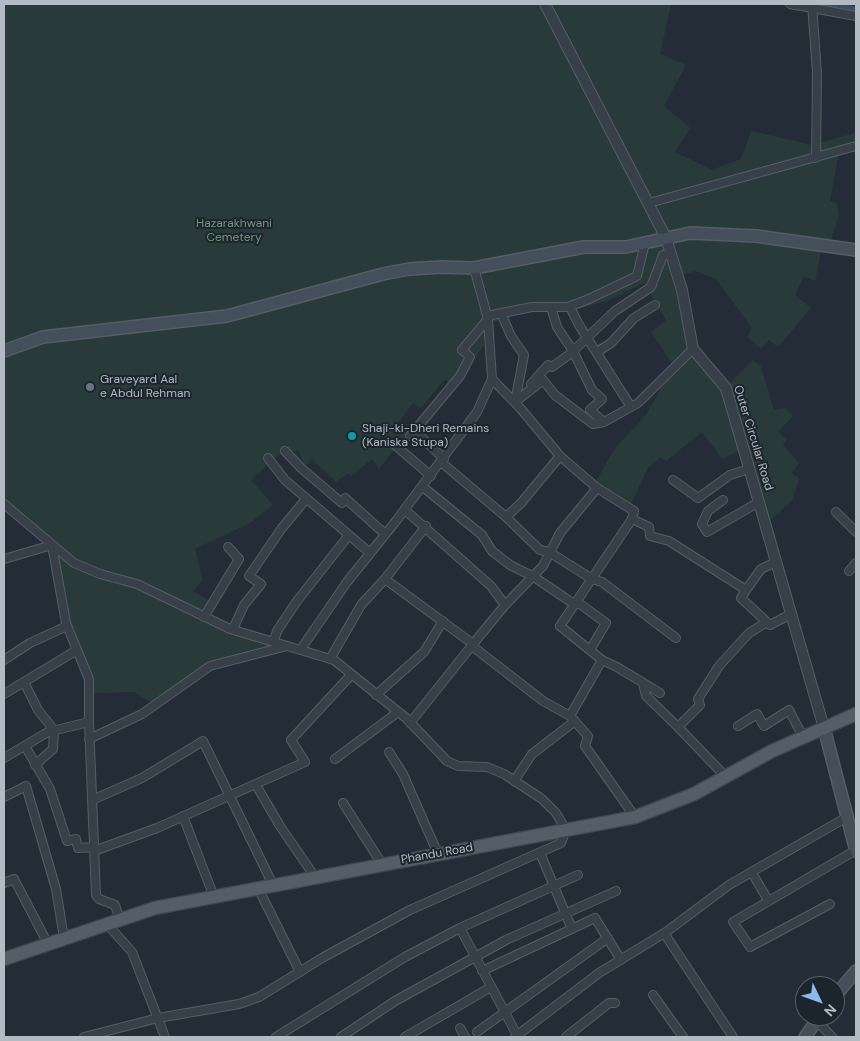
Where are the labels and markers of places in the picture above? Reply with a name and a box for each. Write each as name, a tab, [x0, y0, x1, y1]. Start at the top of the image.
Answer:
place label: Graveyard Aal e Abdul Rehman	[100, 373, 190, 401]
marker: Graveyard Aal e Abdul Rehman	[84, 381, 96, 393]
place label: Shaji-ki-Dheri Remains (Kaniska Stupa)	[362, 422, 489, 450]
marker: Shaji-ki-Dheri Remains (Kaniska Stupa)	[346, 430, 358, 442]

